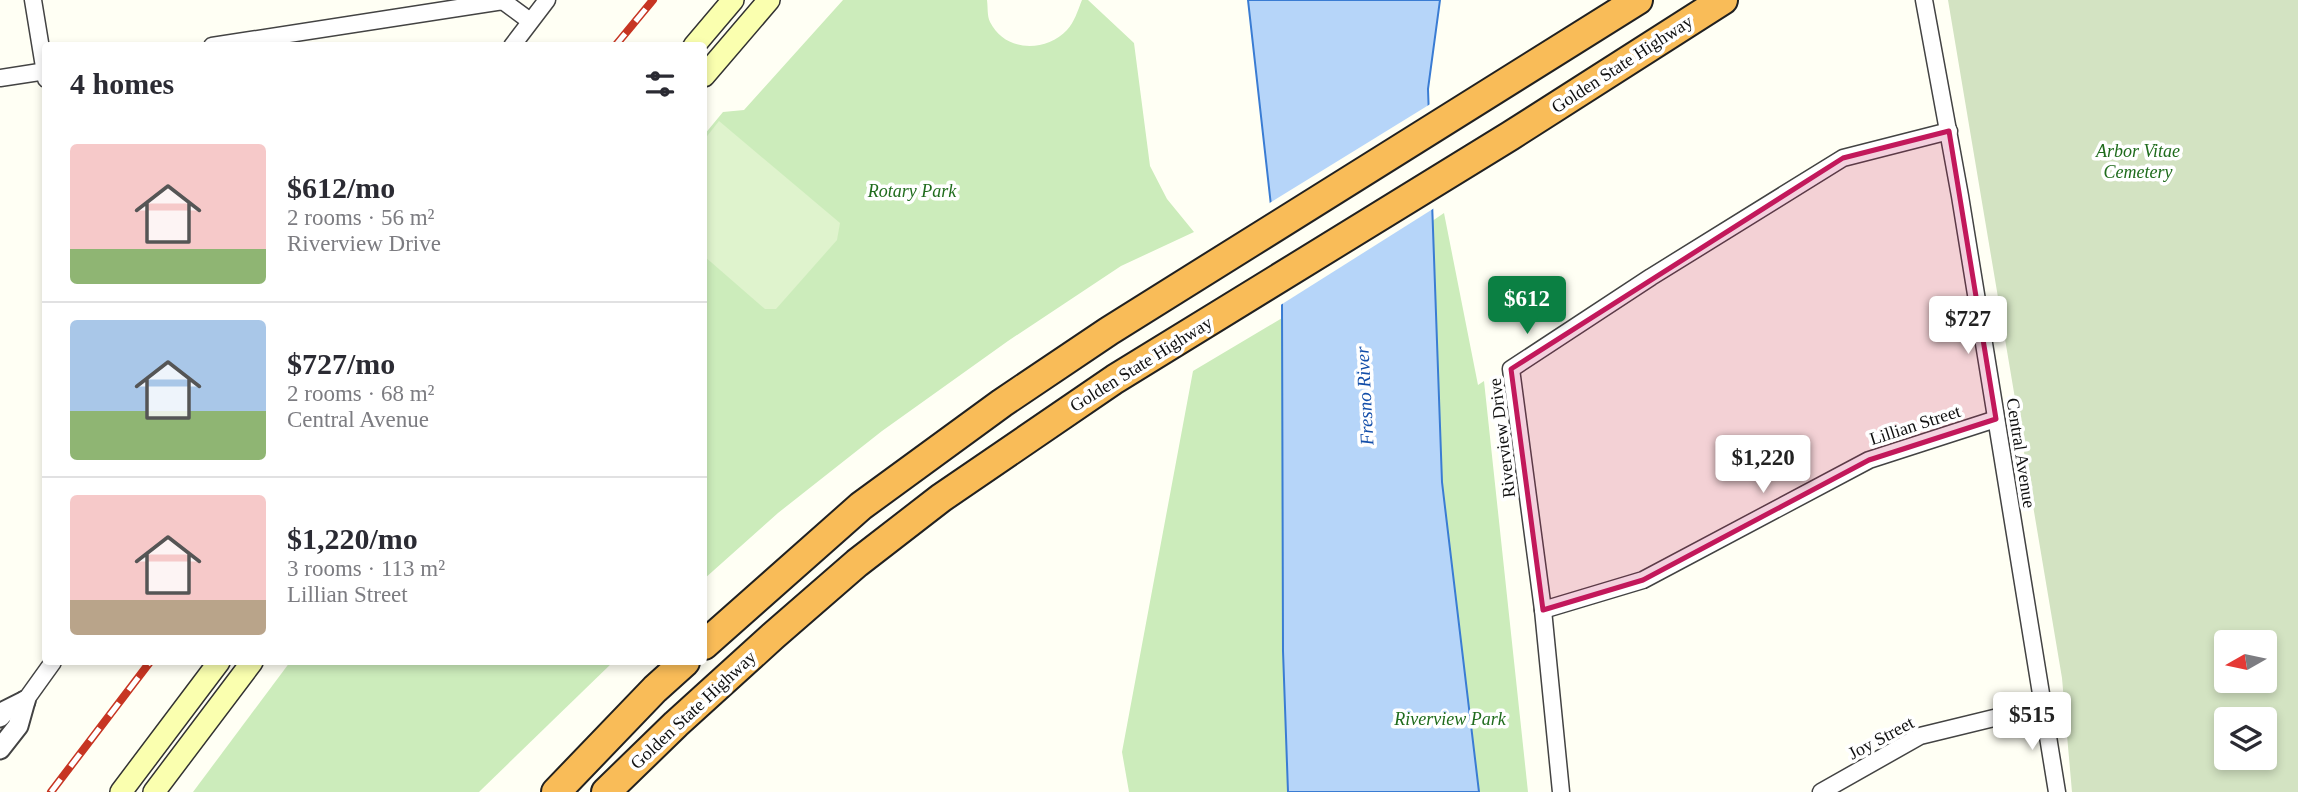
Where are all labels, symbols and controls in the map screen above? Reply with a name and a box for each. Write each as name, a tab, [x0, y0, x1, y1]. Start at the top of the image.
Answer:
street label: Golden State Highway	[1548, 11, 1696, 117]
icon: filters	[641, 65, 679, 103]
text: 4 homes	[70, 67, 174, 100]
park label: Arbor Vitae Cemetery	[2095, 141, 2180, 182]
text: $612/mo	[287, 171, 395, 204]
icon: home	[126, 172, 210, 256]
park label: Rotary Park	[867, 181, 957, 201]
text: 2 rooms · 56 m²	[287, 205, 434, 230]
text: Riverview Drive	[287, 231, 441, 256]
pin: $612	[1486, 276, 1568, 336]
text: $612	[1504, 286, 1550, 311]
pin: $727	[1927, 296, 2009, 356]
text: $727	[1945, 306, 1991, 331]
street label: Golden State Highway	[1066, 312, 1216, 416]
water label: Fresno River	[1351, 345, 1378, 447]
text: $727/mo	[287, 347, 395, 380]
icon: home	[126, 348, 210, 432]
street label: Riverview Drive	[1485, 377, 1519, 499]
text: 2 rooms · 68 m²	[287, 381, 434, 406]
street label: Central Avenue	[2002, 397, 2040, 509]
street label: Lillian Street	[1867, 401, 1963, 449]
text: Central Avenue	[287, 407, 429, 432]
pin: $1,220	[1706, 435, 1820, 495]
text: $1,220	[1731, 445, 1795, 470]
text: $1,220/mo	[287, 522, 418, 555]
icon: home	[126, 523, 210, 607]
text: 3 rooms · 113 m²	[287, 556, 445, 581]
text: Lillian Street	[287, 582, 408, 607]
north arrow	[2214, 630, 2277, 693]
map controls	[2214, 630, 2277, 770]
street label: Golden State Highway	[626, 647, 760, 773]
pin: $515	[1991, 692, 2073, 752]
text: $515	[2009, 702, 2055, 727]
button: layers	[2214, 707, 2277, 770]
park label: Riverview Park	[1393, 709, 1507, 729]
street label: Joy Street	[1845, 712, 1917, 764]

